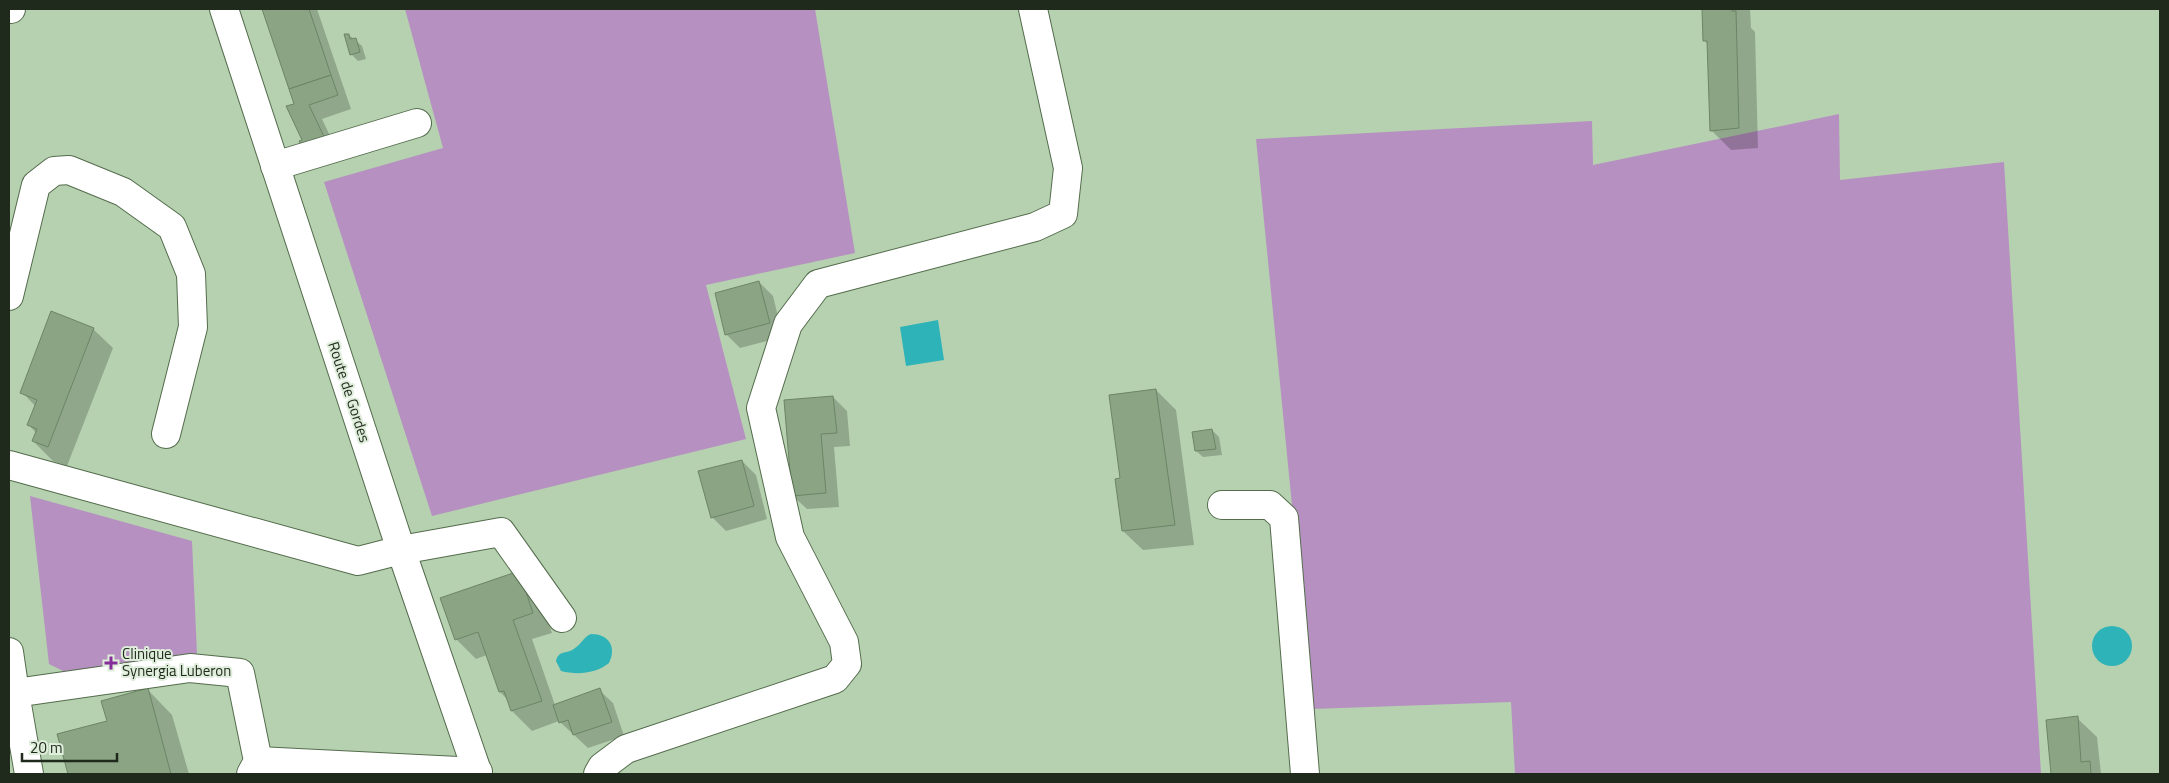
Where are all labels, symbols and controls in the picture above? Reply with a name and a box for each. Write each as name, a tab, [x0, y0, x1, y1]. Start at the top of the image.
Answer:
street label: Route de Gordes	[322, 339, 377, 445]
place label: Clinique Synergia Luberon	[122, 642, 231, 682]
marker: Clinique Synergia Luberon	[104, 656, 118, 670]
scale bar	[22, 730, 118, 762]
text: 20 m	[30, 736, 63, 759]

